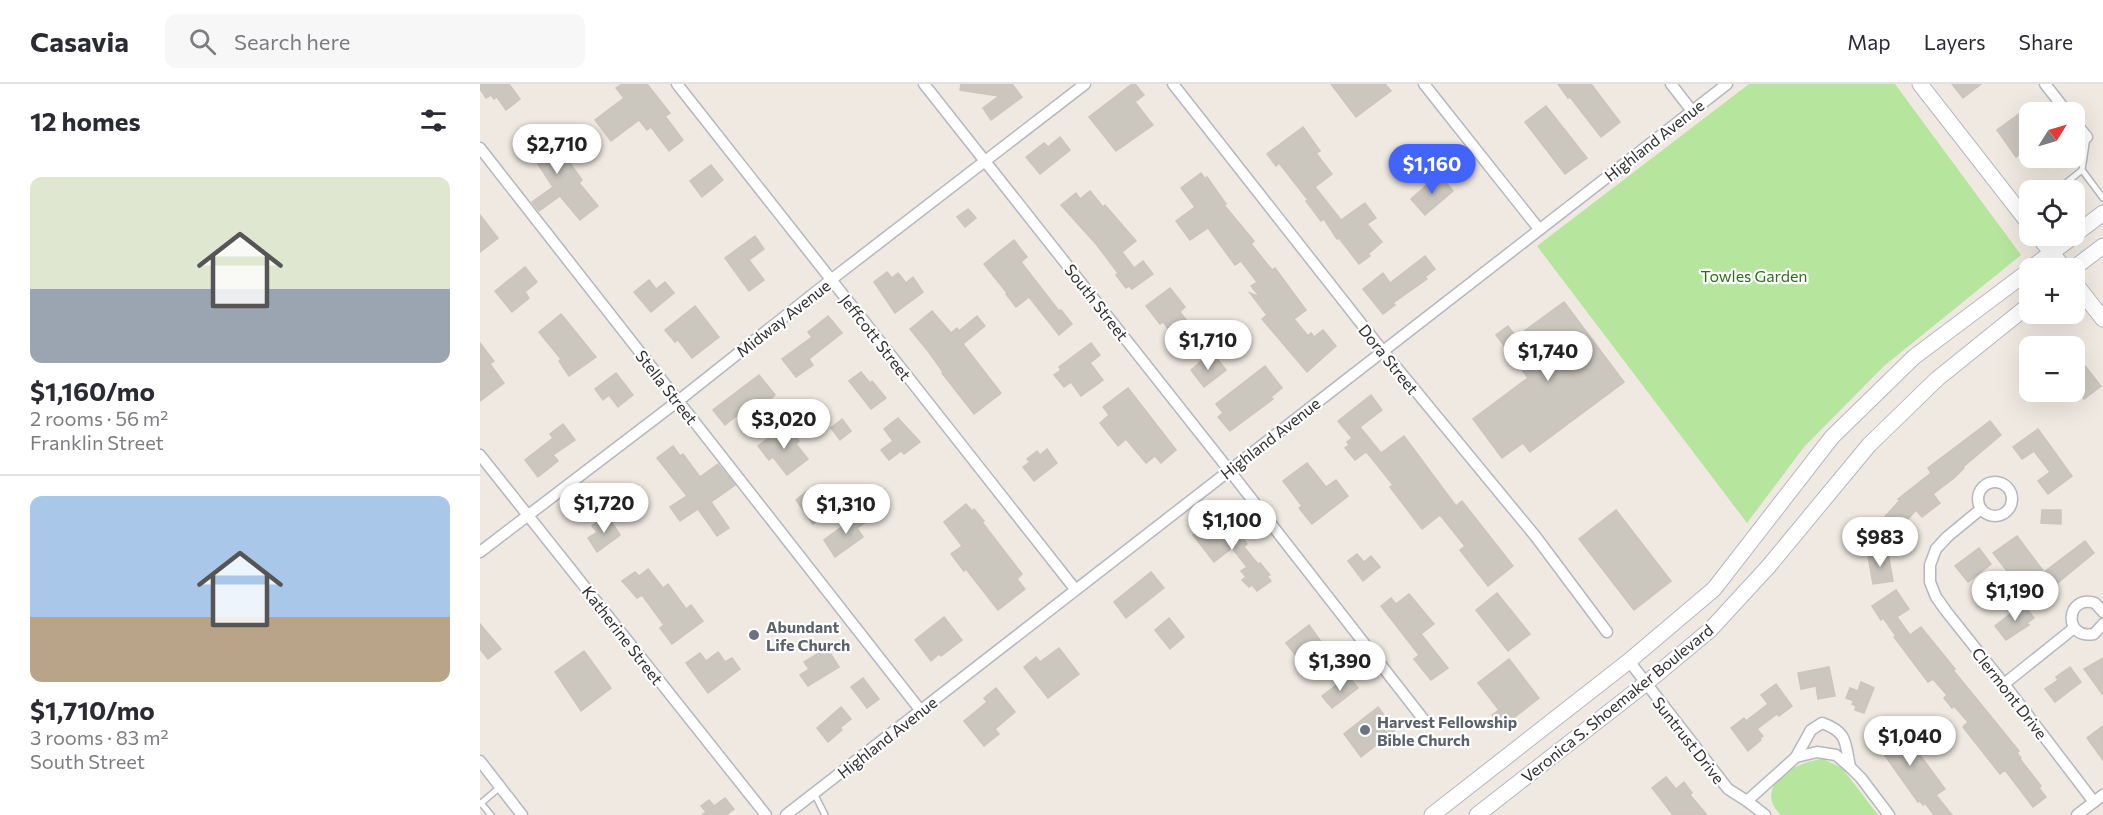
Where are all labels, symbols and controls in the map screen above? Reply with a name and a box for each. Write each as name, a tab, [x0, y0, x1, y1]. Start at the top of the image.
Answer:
search box	[165, 14, 585, 68]
text: Casavia	[30, 24, 129, 58]
icon: search	[186, 25, 219, 58]
text: Search here	[234, 28, 350, 55]
text: Map	[1847, 29, 1891, 54]
text: Layers	[1924, 29, 1986, 54]
text: Share	[2019, 29, 2073, 54]
street label: Highland Avenue	[1600, 95, 1708, 185]
north arrow	[2019, 102, 2085, 168]
map controls	[2019, 102, 2085, 402]
icon: filters	[417, 104, 450, 137]
text: 12 homes	[30, 105, 141, 136]
pin: $2,710	[508, 124, 606, 175]
text: $2,710	[527, 131, 588, 155]
pin: $1,160	[1383, 144, 1481, 195]
text: $1,160	[1403, 151, 1461, 175]
button: locate	[2019, 180, 2085, 246]
icon: home	[186, 216, 294, 324]
button: +	[2019, 258, 2085, 324]
street label: South Street	[1061, 260, 1133, 344]
park label: Towles Garden	[1700, 266, 1808, 285]
street label: Midway Avenue	[732, 275, 834, 361]
street label: Jeffcott Street	[837, 290, 916, 384]
pin: $1,710	[1159, 320, 1257, 371]
street label: Dora Street	[1355, 320, 1423, 398]
text: $1,710	[1179, 327, 1237, 351]
pin: $1,740	[1499, 331, 1597, 382]
button: −	[2019, 336, 2085, 402]
text: $1,740	[1518, 338, 1578, 362]
street label: Stella Street	[632, 346, 702, 428]
text: $1,160/mo	[30, 375, 155, 406]
street label: Highland Avenue	[1216, 393, 1324, 483]
pin: $3,020	[735, 399, 833, 450]
text: 2 rooms · 56 m²	[30, 406, 168, 430]
text: $3,020	[751, 406, 817, 430]
text: Franklin Street	[30, 430, 164, 454]
pin: $1,720	[555, 483, 653, 534]
pin: $1,310	[797, 484, 895, 535]
text: $1,720	[574, 490, 634, 514]
text: $1,310	[816, 491, 876, 515]
pin: $1,100	[1183, 500, 1281, 551]
text: $1,100	[1202, 507, 1262, 531]
pin: $983	[1844, 517, 1916, 568]
text: $983	[1856, 524, 1904, 548]
icon: home	[186, 535, 294, 643]
pin: $1,190	[1966, 571, 2064, 622]
text: $1,190	[1986, 578, 2044, 602]
street label: Katherine Street	[579, 582, 668, 688]
place label: Abundant Life Church	[766, 617, 850, 654]
street label: Veronica S. Shoemaker Boulevard	[1517, 620, 1717, 786]
marker: Abundant Life Church	[747, 628, 761, 642]
pin: $1,390	[1291, 641, 1389, 692]
street label: Clermont Drive	[1968, 643, 2052, 743]
text: $1,390	[1309, 648, 1371, 672]
street label: Highland Avenue	[833, 692, 941, 782]
street label: Suntrust Drive	[1649, 693, 1729, 787]
text: $1,710/mo	[30, 694, 155, 725]
place label: Harvest Fellowship Bible Church	[1377, 712, 1517, 749]
pin: $1,040	[1861, 716, 1959, 767]
marker: Harvest Fellowship Bible Church	[1358, 723, 1372, 737]
text: $1,040	[1878, 723, 1942, 747]
text: 3 rooms · 83 m²	[30, 725, 169, 749]
text: South Street	[30, 749, 145, 773]

